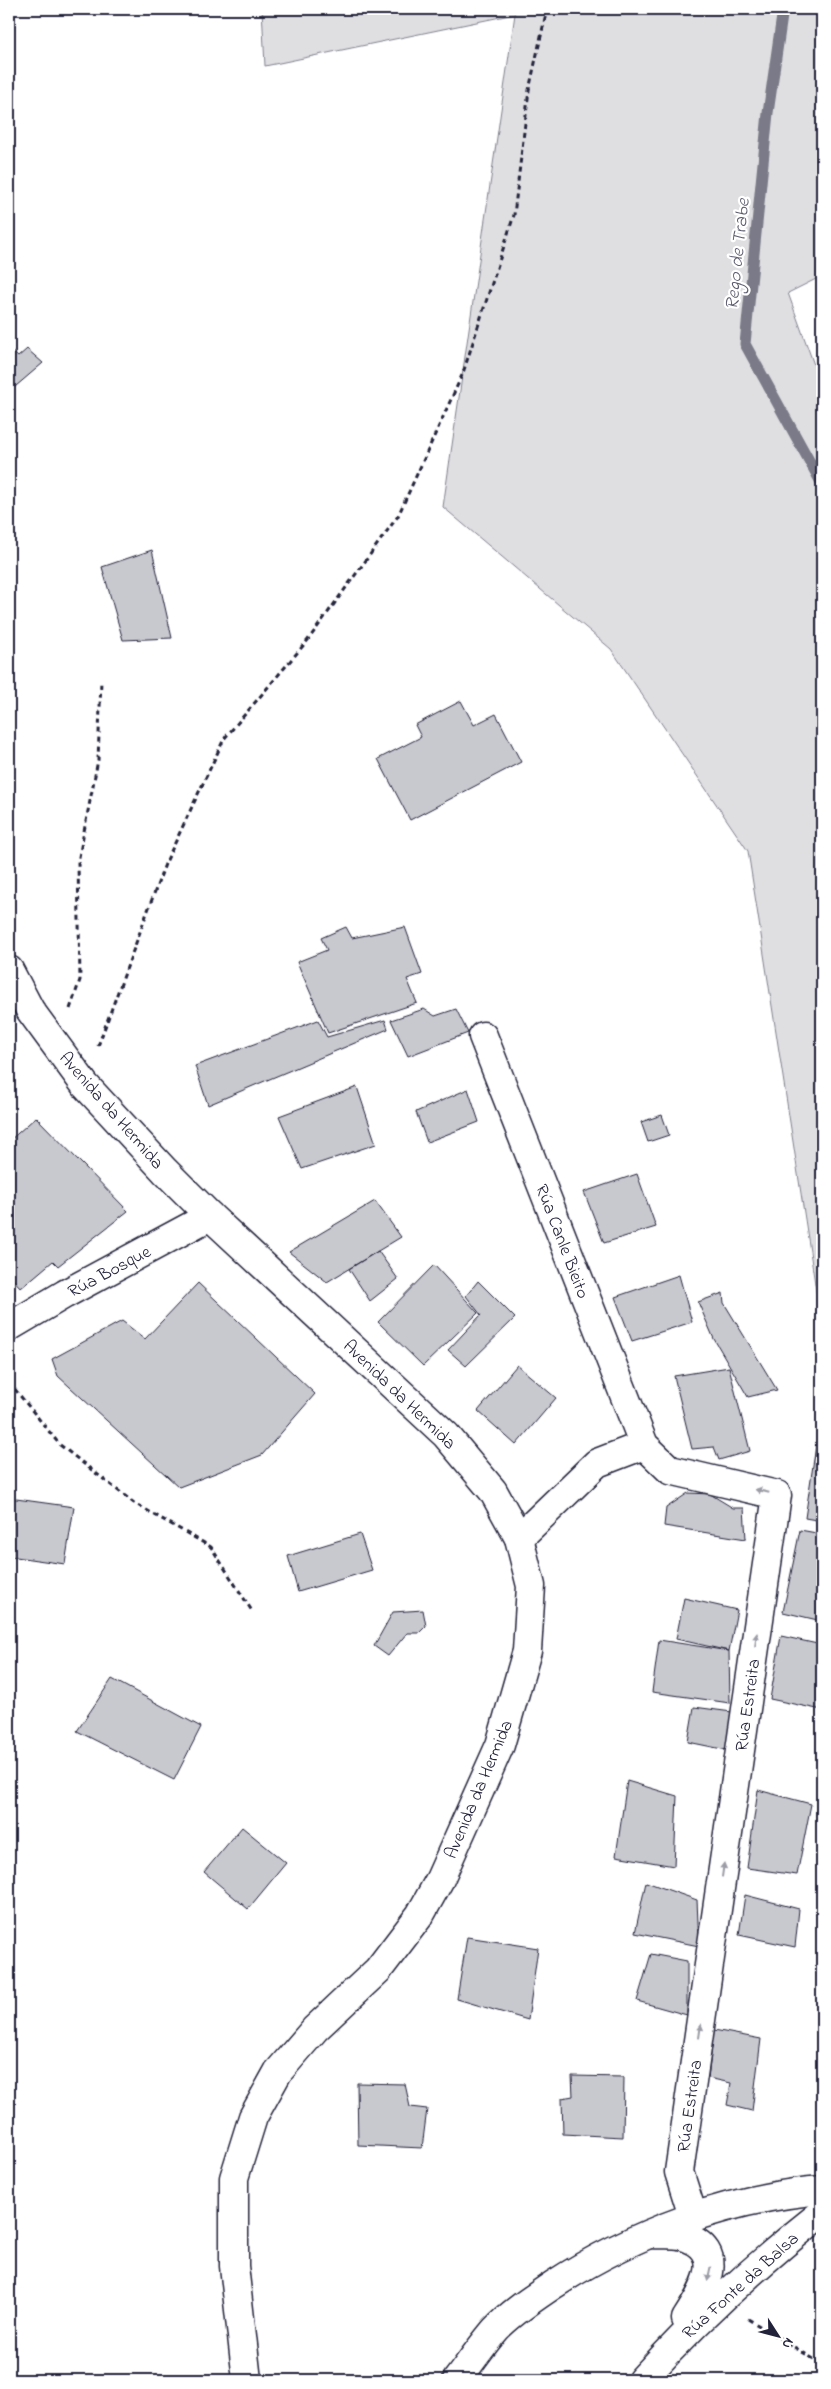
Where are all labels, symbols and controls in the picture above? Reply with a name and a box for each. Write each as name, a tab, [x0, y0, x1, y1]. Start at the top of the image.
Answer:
water label: Rego de Trabe	[719, 196, 759, 311]
street label: Avenida da Hermida	[52, 1047, 169, 1176]
street label: Rúa Canle Bieito	[527, 1181, 595, 1303]
street label: Rúa Bosque	[64, 1240, 157, 1306]
street label: Avenida da Hermida	[336, 1334, 461, 1456]
one-way arrow	[754, 1487, 769, 1495]
one-way arrow	[752, 1632, 760, 1648]
street label: Rúa Estreita	[730, 1657, 768, 1753]
street label: Avenida da Hermida	[439, 1716, 521, 1863]
one-way arrow	[719, 1862, 727, 1878]
one-way arrow	[696, 2023, 704, 2039]
street label: Rúa Estreita	[672, 2058, 710, 2154]
street label: Rúa Fonte da Balsa	[677, 2227, 806, 2346]
one-way arrow	[704, 2266, 712, 2282]
north arrow	[754, 2312, 804, 2362]
text: N	[776, 2333, 799, 2353]

